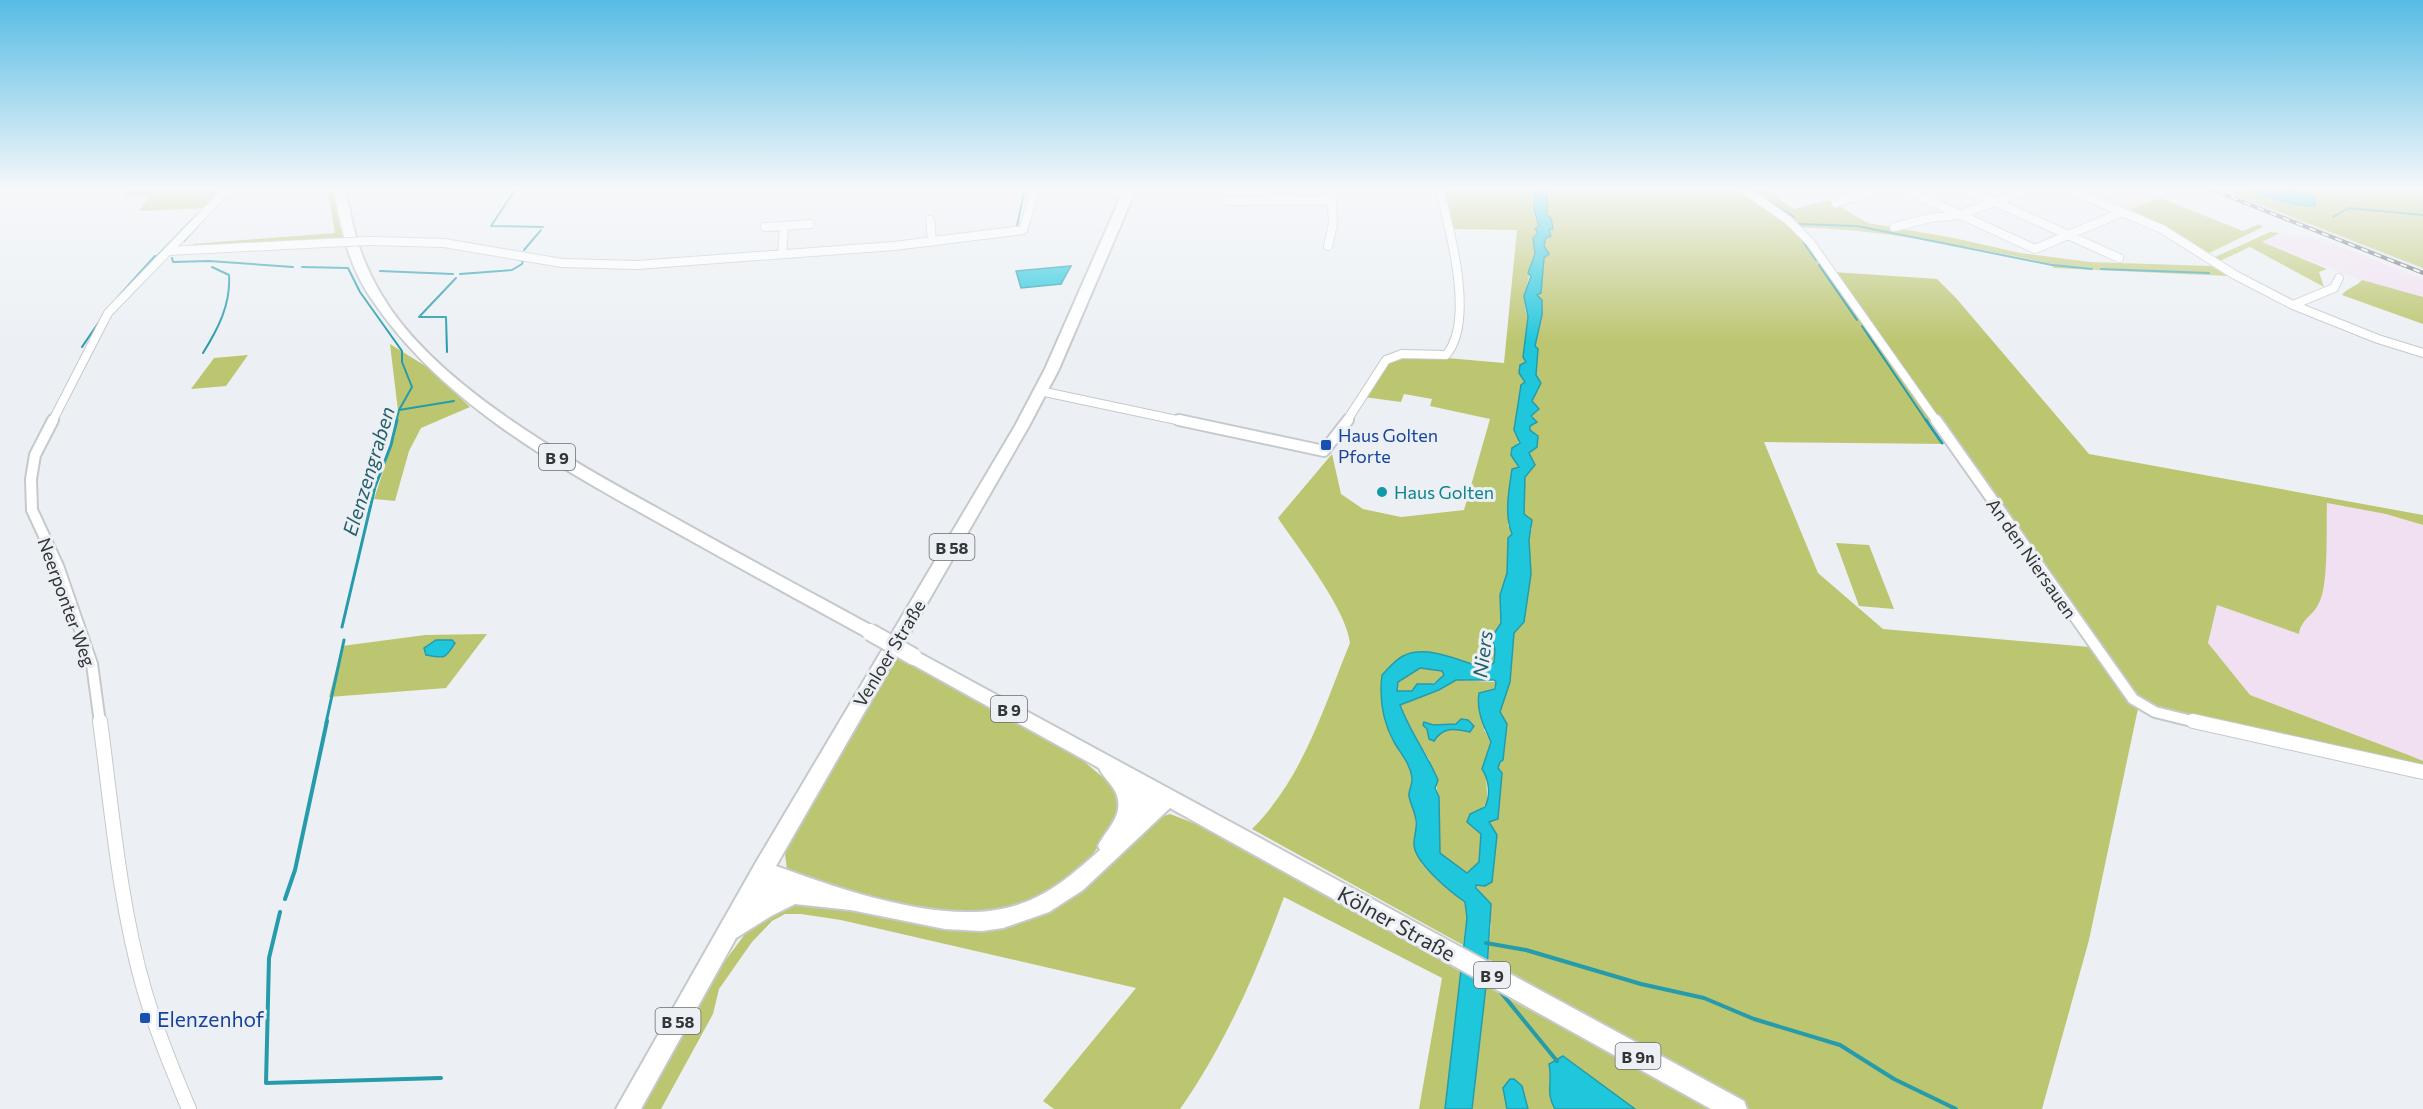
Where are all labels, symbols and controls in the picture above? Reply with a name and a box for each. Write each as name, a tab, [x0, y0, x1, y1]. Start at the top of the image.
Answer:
water label: Elenzengraben	[337, 404, 399, 538]
place label: Haus Golten Pforte	[1338, 424, 1438, 467]
marker: Haus Golten Pforte	[1319, 438, 1333, 452]
road number: B 9	[539, 444, 575, 470]
place label: Haus Golten	[1394, 481, 1494, 503]
marker: Haus Golten	[1375, 485, 1389, 499]
street label: An den Niersauen	[1982, 494, 2082, 622]
road number: B 58	[930, 534, 974, 560]
street label: Neerponter Weg	[34, 535, 101, 670]
street label: Venloer Straße	[848, 595, 930, 711]
water label: Niers	[1467, 629, 1497, 679]
road number: B 9	[991, 696, 1027, 722]
street label: Kölner Straße	[1334, 880, 1460, 966]
road number: B 9	[1474, 962, 1510, 988]
place label: Elenzenhof	[157, 1006, 265, 1031]
road number: B 58	[656, 1008, 700, 1034]
marker: Elenzenhof	[138, 1011, 152, 1025]
road number: B 9n	[1616, 1043, 1660, 1069]

